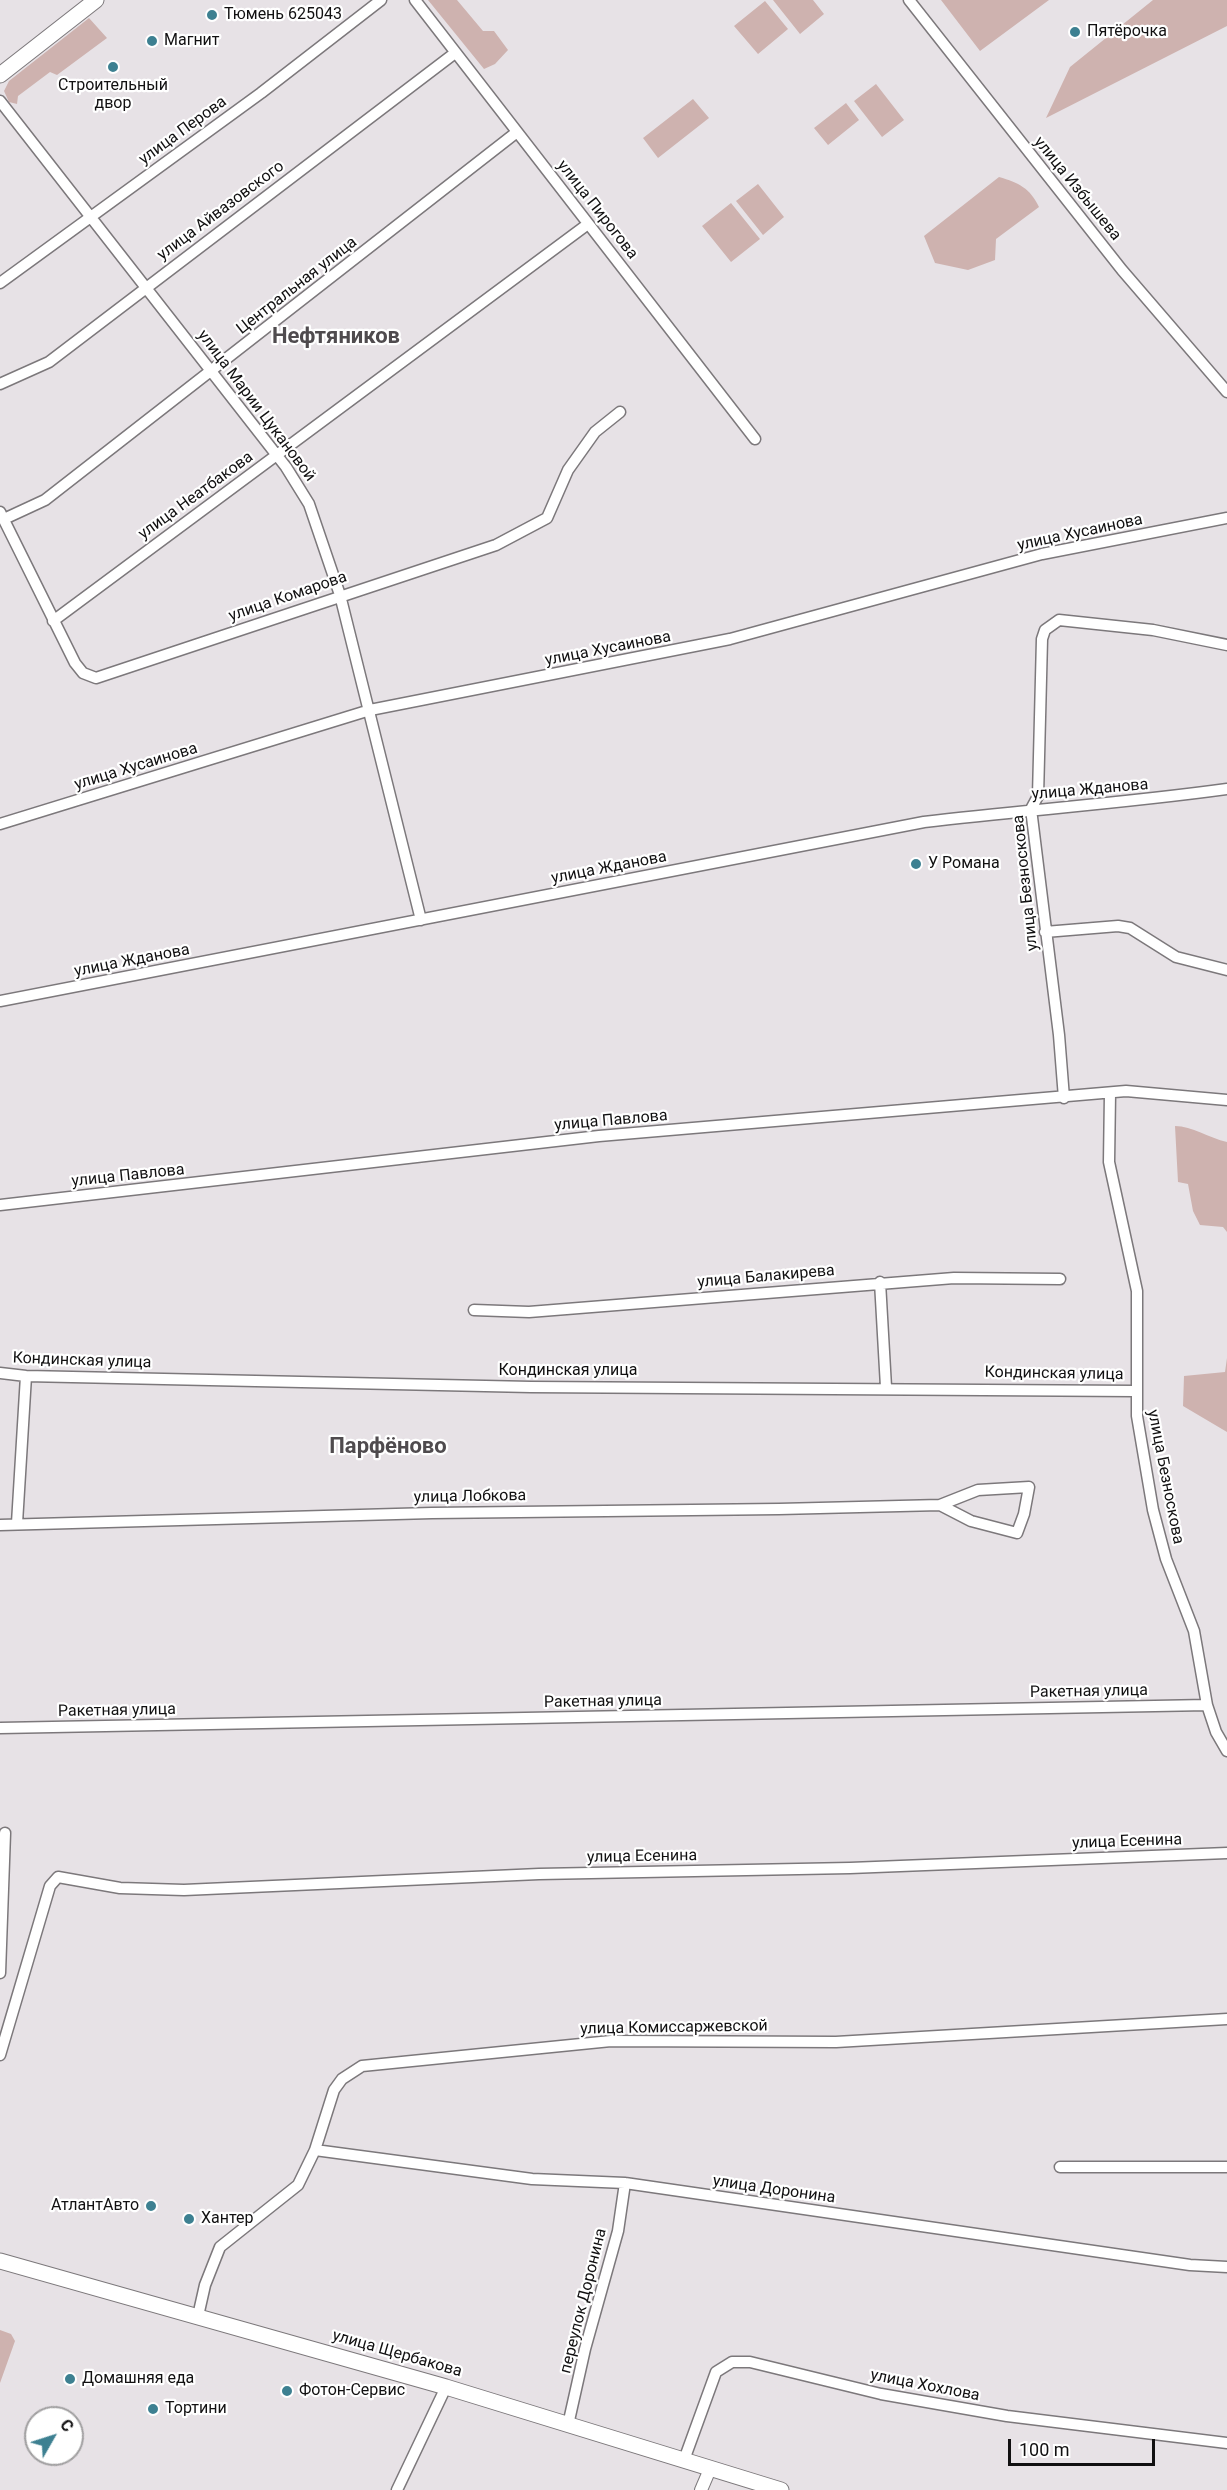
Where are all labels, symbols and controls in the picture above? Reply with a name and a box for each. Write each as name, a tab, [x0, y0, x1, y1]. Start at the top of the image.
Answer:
place label: Тюмень 625043	[224, 5, 342, 25]
marker: Тюмень 625043	[205, 8, 219, 22]
place label: Пятёрочка	[1087, 22, 1167, 42]
marker: Пятёрочка	[1068, 25, 1082, 39]
place label: Магнит	[164, 31, 220, 51]
marker: Магнит	[145, 34, 159, 48]
marker: Строительный двор	[106, 60, 120, 74]
place label: Строительный двор	[58, 76, 168, 114]
street label: улица Перова	[135, 93, 231, 169]
street label: улица Избышева	[1029, 133, 1125, 245]
street label: улица Айвазовского	[154, 157, 288, 265]
street label: улица Пирогова	[552, 157, 642, 263]
street label: Центральная улица	[233, 233, 361, 339]
district label: Нефтяников	[272, 324, 400, 350]
street label: улица Марии Цукановой	[193, 327, 319, 485]
street label: улица Неатбакова	[135, 448, 257, 544]
street label: улица Хусаинова	[1016, 510, 1144, 556]
street label: улица Комарова	[226, 568, 350, 626]
street label: улица Хусаинова	[544, 627, 672, 671]
street label: улица Хусаинова	[72, 739, 200, 795]
street label: улица Жданова	[1031, 775, 1149, 805]
street label: улица Безноскова	[1009, 814, 1043, 952]
street label: улица Жданова	[550, 847, 668, 889]
place label: У Романа	[928, 854, 1000, 874]
marker: У Романа	[909, 857, 923, 871]
street label: улица Жданова	[73, 940, 191, 982]
street label: улица Павлова	[554, 1106, 668, 1136]
street label: улица Павлова	[71, 1161, 185, 1191]
street label: улица Балакирева	[697, 1261, 835, 1293]
street label: Кондинская улица	[12, 1349, 152, 1373]
street label: Кондинская улица	[499, 1361, 637, 1381]
street label: Кондинская улица	[984, 1363, 1124, 1385]
street label: улица Безноскова	[1143, 1408, 1187, 1546]
district label: Парфёново	[329, 1434, 447, 1460]
street label: улица Лобкова	[414, 1486, 526, 1508]
street label: Ракетная улица	[1030, 1681, 1148, 1703]
street label: Ракетная улица	[544, 1691, 662, 1713]
street label: Ракетная улица	[58, 1700, 176, 1722]
street label: улица Есенина	[1072, 1830, 1182, 1854]
street label: улица Есенина	[587, 1846, 697, 1868]
street label: улица Комиссаржевской	[580, 2017, 768, 2039]
street label: улица Доронина	[711, 2172, 837, 2208]
place label: АтлантАвто	[51, 2196, 139, 2216]
marker: АтлантАвто	[144, 2199, 158, 2213]
place label: Хантер	[201, 2209, 254, 2229]
marker: Хантер	[182, 2212, 196, 2226]
street label: переулок Доронина	[557, 2226, 611, 2376]
street label: улица Щербакова	[330, 2326, 464, 2382]
street label: улица Хохлова	[869, 2366, 981, 2406]
place label: Домашняя еда	[82, 2369, 194, 2389]
marker: Домашняя еда	[63, 2372, 77, 2386]
place label: Фотон-Сервис	[299, 2381, 405, 2401]
marker: Фотон-Сервис	[280, 2384, 294, 2398]
place label: Тортини	[165, 2399, 227, 2419]
marker: Тортини	[146, 2402, 160, 2416]
north arrow	[24, 2406, 84, 2466]
text: С	[56, 2416, 77, 2436]
scale bar	[1011, 2427, 1158, 2465]
text: 100 m	[1019, 2439, 1070, 2460]

